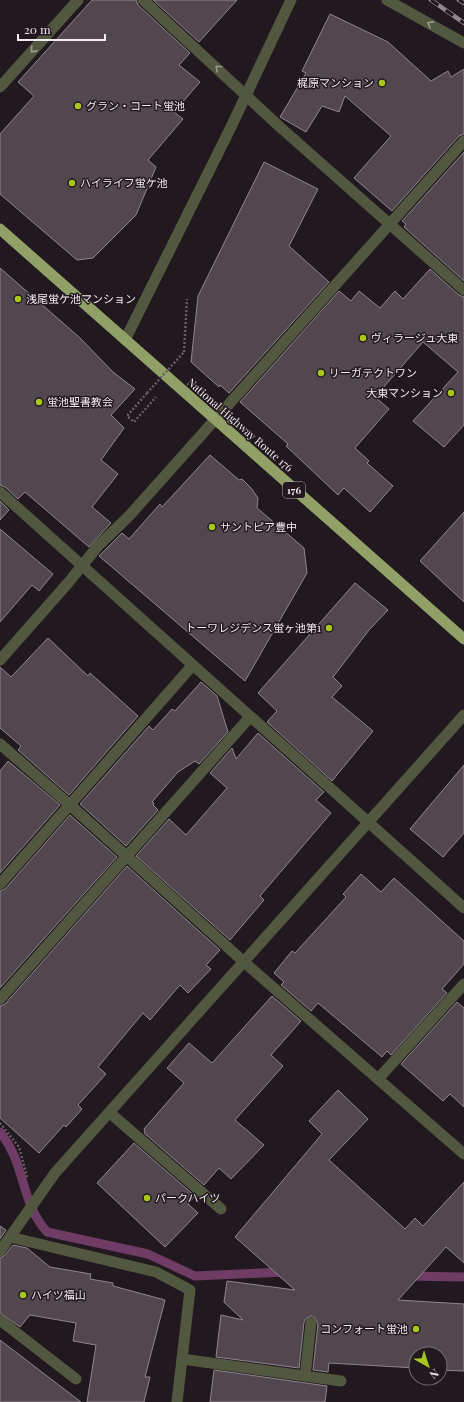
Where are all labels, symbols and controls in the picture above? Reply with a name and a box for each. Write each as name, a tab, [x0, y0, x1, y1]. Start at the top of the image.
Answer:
scale bar	[18, 16, 105, 42]
text: 20 m	[24, 21, 51, 37]
one-way arrow	[427, 21, 434, 28]
one-way arrow	[31, 45, 38, 53]
one-way arrow	[215, 66, 223, 73]
place label: 梶原マンション	[297, 75, 374, 90]
marker: 梶原マンション	[377, 78, 387, 88]
place label: グラン・コート蛍池	[86, 98, 185, 113]
marker: グラン・コート蛍池	[73, 101, 83, 111]
place label: ハイライフ蛍ケ池	[80, 175, 168, 190]
marker: ハイライフ蛍ケ池	[67, 178, 77, 188]
place label: 浅尾蛍ケ池マンション	[26, 291, 136, 306]
marker: 浅尾蛍ケ池マンション	[13, 294, 23, 304]
place label: ヴィラージュ大東	[371, 330, 458, 345]
marker: ヴィラージュ大東	[358, 333, 368, 343]
place label: リーガテクトワン	[329, 365, 417, 380]
marker: リーガテクトワン	[316, 368, 326, 378]
street label: National Highway Route 176	[184, 374, 297, 475]
place label: 大東マンション	[366, 385, 443, 400]
marker: 大東マンション	[446, 388, 456, 398]
place label: 蛍池聖書教会	[47, 394, 113, 409]
marker: 蛍池聖書教会	[34, 397, 44, 407]
road number: 176	[283, 482, 305, 498]
place label: サントピア豊中	[220, 519, 297, 534]
marker: サントピア豊中	[207, 522, 217, 532]
place label: トーワレジデンス蛍ヶ池第1	[185, 620, 321, 635]
marker: トーワレジデンス蛍ヶ池第1	[324, 623, 334, 633]
place label: パークハイツ	[155, 1190, 220, 1205]
marker: パークハイツ	[142, 1193, 152, 1203]
place label: ハイツ福山	[31, 1287, 86, 1302]
marker: ハイツ福山	[18, 1290, 28, 1300]
place label: コンフォート蛍池	[320, 1321, 408, 1336]
marker: コンフォート蛍池	[411, 1324, 421, 1334]
north arrow	[408, 1346, 448, 1386]
text: N	[427, 1366, 442, 1383]

